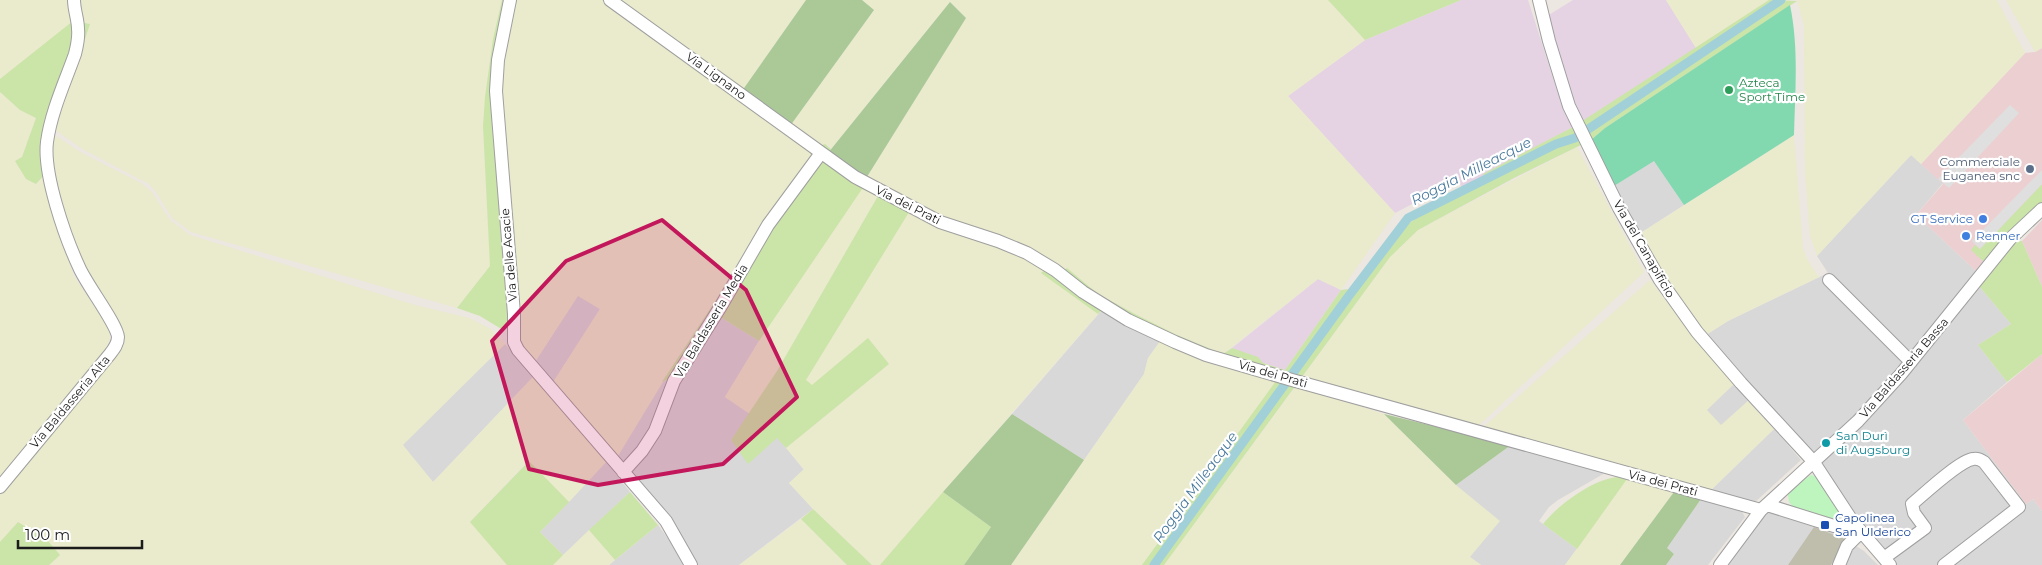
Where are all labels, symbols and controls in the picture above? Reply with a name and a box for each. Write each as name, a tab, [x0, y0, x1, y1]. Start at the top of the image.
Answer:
street label: Via Lignano	[683, 49, 749, 103]
place label: Azteca Sport Time	[1739, 75, 1805, 104]
marker: Azteca Sport Time	[1723, 84, 1735, 96]
water label: Roggia Milleacque	[1408, 133, 1534, 209]
place label: Commerciale Euganea snc	[1939, 154, 2020, 183]
marker: Commerciale Euganea snc	[2024, 163, 2036, 175]
street label: Via dei Prati	[873, 182, 943, 227]
street label: Via del Canapificio	[1610, 197, 1678, 300]
street label: Via delle Acacie	[497, 208, 520, 302]
place label: GT Service	[1910, 211, 1973, 226]
marker: GT Service	[1977, 213, 1989, 225]
place label: Renner	[1976, 228, 2020, 243]
marker: Renner	[1960, 230, 1972, 242]
street label: Via Baldasseria Media	[671, 261, 751, 381]
street label: Via Baldasseria Bassa	[1856, 314, 1951, 421]
street label: Via Baldasseria Alta	[26, 352, 113, 451]
street label: Via dei Prati	[1237, 356, 1309, 391]
water label: Roggia Milleacque	[1149, 428, 1241, 546]
place label: San Durì di Augsburg	[1836, 428, 1910, 457]
marker: San Durì di Augsburg	[1820, 437, 1832, 449]
street label: Via dei Prati	[1627, 466, 1699, 499]
place label: Capolinea San Ulderico	[1835, 510, 1911, 539]
scale bar	[18, 518, 141, 550]
marker: Capolinea San Ulderico	[1819, 519, 1831, 531]
text: 100 m	[25, 525, 70, 544]

